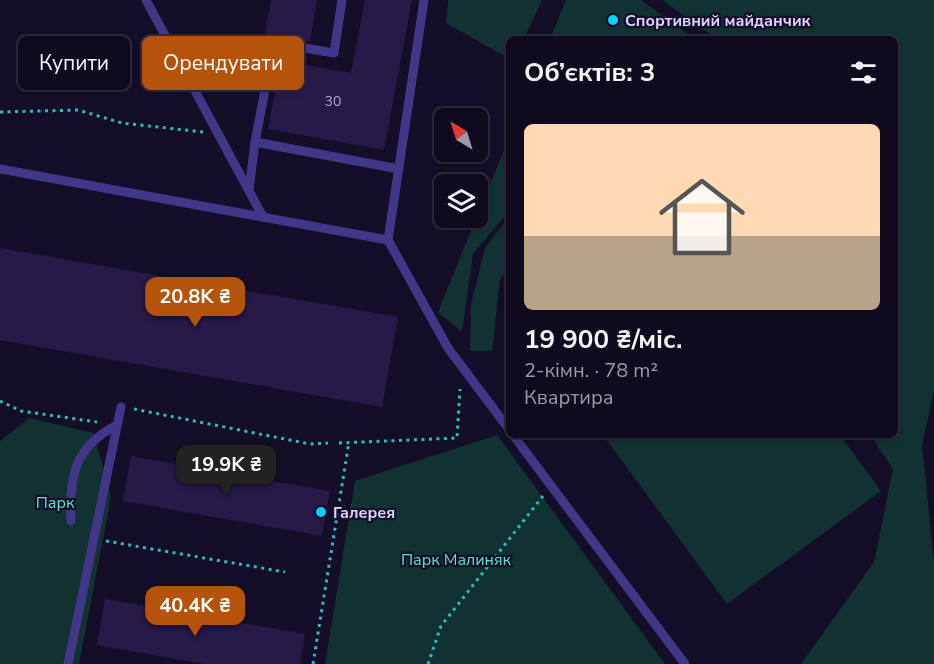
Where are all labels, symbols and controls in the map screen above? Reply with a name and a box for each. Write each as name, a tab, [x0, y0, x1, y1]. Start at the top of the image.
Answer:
place label: Спортивний майданчик	[625, 10, 812, 32]
marker: Спортивний майданчик	[606, 13, 620, 27]
chip: Купити	[18, 36, 130, 90]
chip: Орендувати	[142, 36, 304, 90]
text: Об’єктів: 3	[524, 55, 655, 90]
icon: filters	[847, 56, 880, 89]
house number: 30	[325, 92, 341, 111]
north arrow	[434, 108, 488, 162]
map controls	[434, 108, 488, 228]
icon: home	[648, 163, 756, 271]
button: layers	[434, 174, 488, 228]
pin: 20.8K ₴	[140, 277, 250, 328]
text: 20.8K ₴	[159, 283, 231, 310]
text: 19 900 ₴/міс.	[524, 322, 682, 357]
text: 2-кімн. · 78 m²	[524, 357, 658, 384]
text: Квартира	[524, 384, 614, 411]
pin: 19.9K ₴	[171, 445, 281, 496]
text: 19.9K ₴	[190, 451, 262, 478]
park label: Парк	[36, 492, 75, 514]
place label: Галерея	[333, 502, 395, 524]
marker: Галерея	[314, 505, 328, 519]
park label: Парк Малиняк	[401, 549, 512, 571]
pin: 40.4K ₴	[140, 586, 250, 637]
text: 40.4K ₴	[159, 592, 231, 619]

